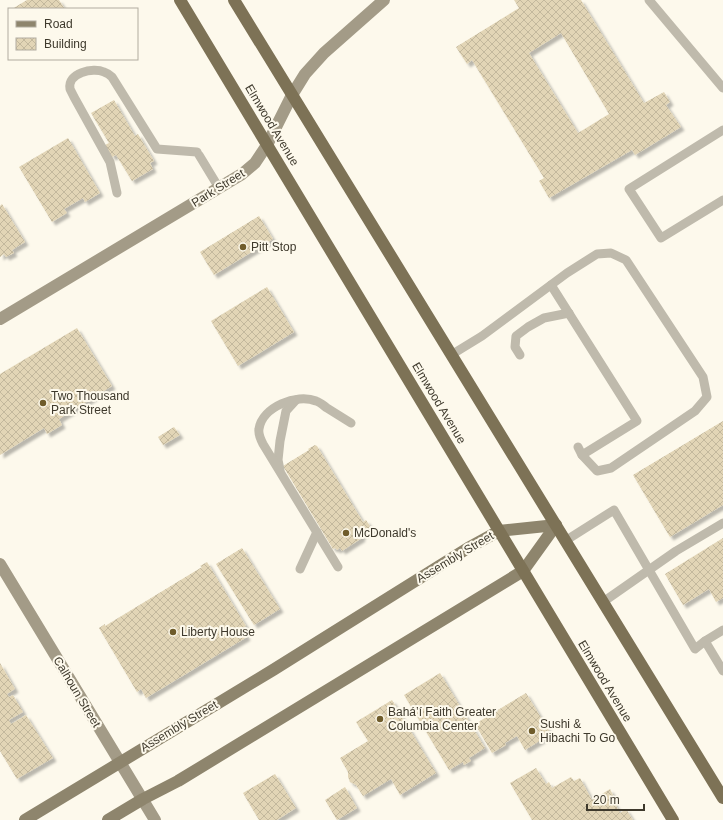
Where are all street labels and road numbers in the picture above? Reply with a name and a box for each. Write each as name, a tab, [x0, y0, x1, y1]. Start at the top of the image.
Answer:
street label: Elmwood Avenue	[242, 82, 302, 169]
street label: Park Street	[189, 166, 248, 210]
street label: Elmwood Avenue	[409, 360, 469, 447]
street label: Assembly Street	[414, 528, 497, 586]
street label: Elmwood Avenue	[575, 638, 635, 725]
street label: Calhoun Street	[50, 654, 104, 730]
street label: Assembly Street	[138, 697, 221, 755]

